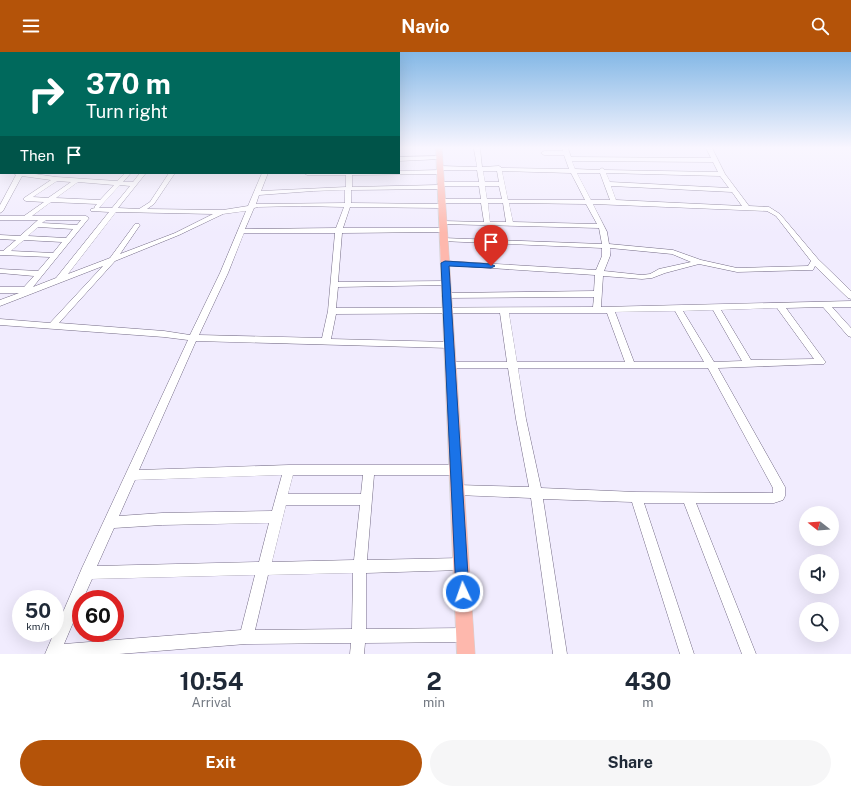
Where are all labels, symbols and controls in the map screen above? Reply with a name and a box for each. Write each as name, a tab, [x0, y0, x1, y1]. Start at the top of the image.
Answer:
icon: menu	[20, 15, 42, 37]
icon: search	[809, 15, 831, 37]
text: Navio	[401, 16, 450, 37]
text: 370 m	[86, 67, 171, 100]
icon: right	[20, 68, 72, 120]
text: Turn right	[86, 101, 168, 122]
icon: arrive	[63, 144, 85, 166]
text: Then	[20, 147, 55, 164]
pin	[474, 225, 508, 266]
icon: arrive	[480, 231, 502, 253]
north arrow	[799, 506, 839, 546]
map controls	[799, 506, 839, 642]
button: sound	[799, 554, 839, 594]
position arrow	[442, 571, 484, 613]
speed limit sign: 60	[72, 590, 124, 642]
text: 50	[25, 599, 51, 623]
button: search	[799, 602, 839, 642]
text: km/h	[26, 620, 50, 632]
text: 10:54	[179, 667, 244, 695]
text: 2	[426, 667, 442, 695]
text: 430	[624, 667, 672, 695]
text: Arrival	[191, 695, 232, 710]
text: min	[423, 695, 445, 710]
text: m	[642, 695, 654, 710]
button: Exit	[20, 740, 422, 786]
button: Share	[430, 740, 831, 786]

